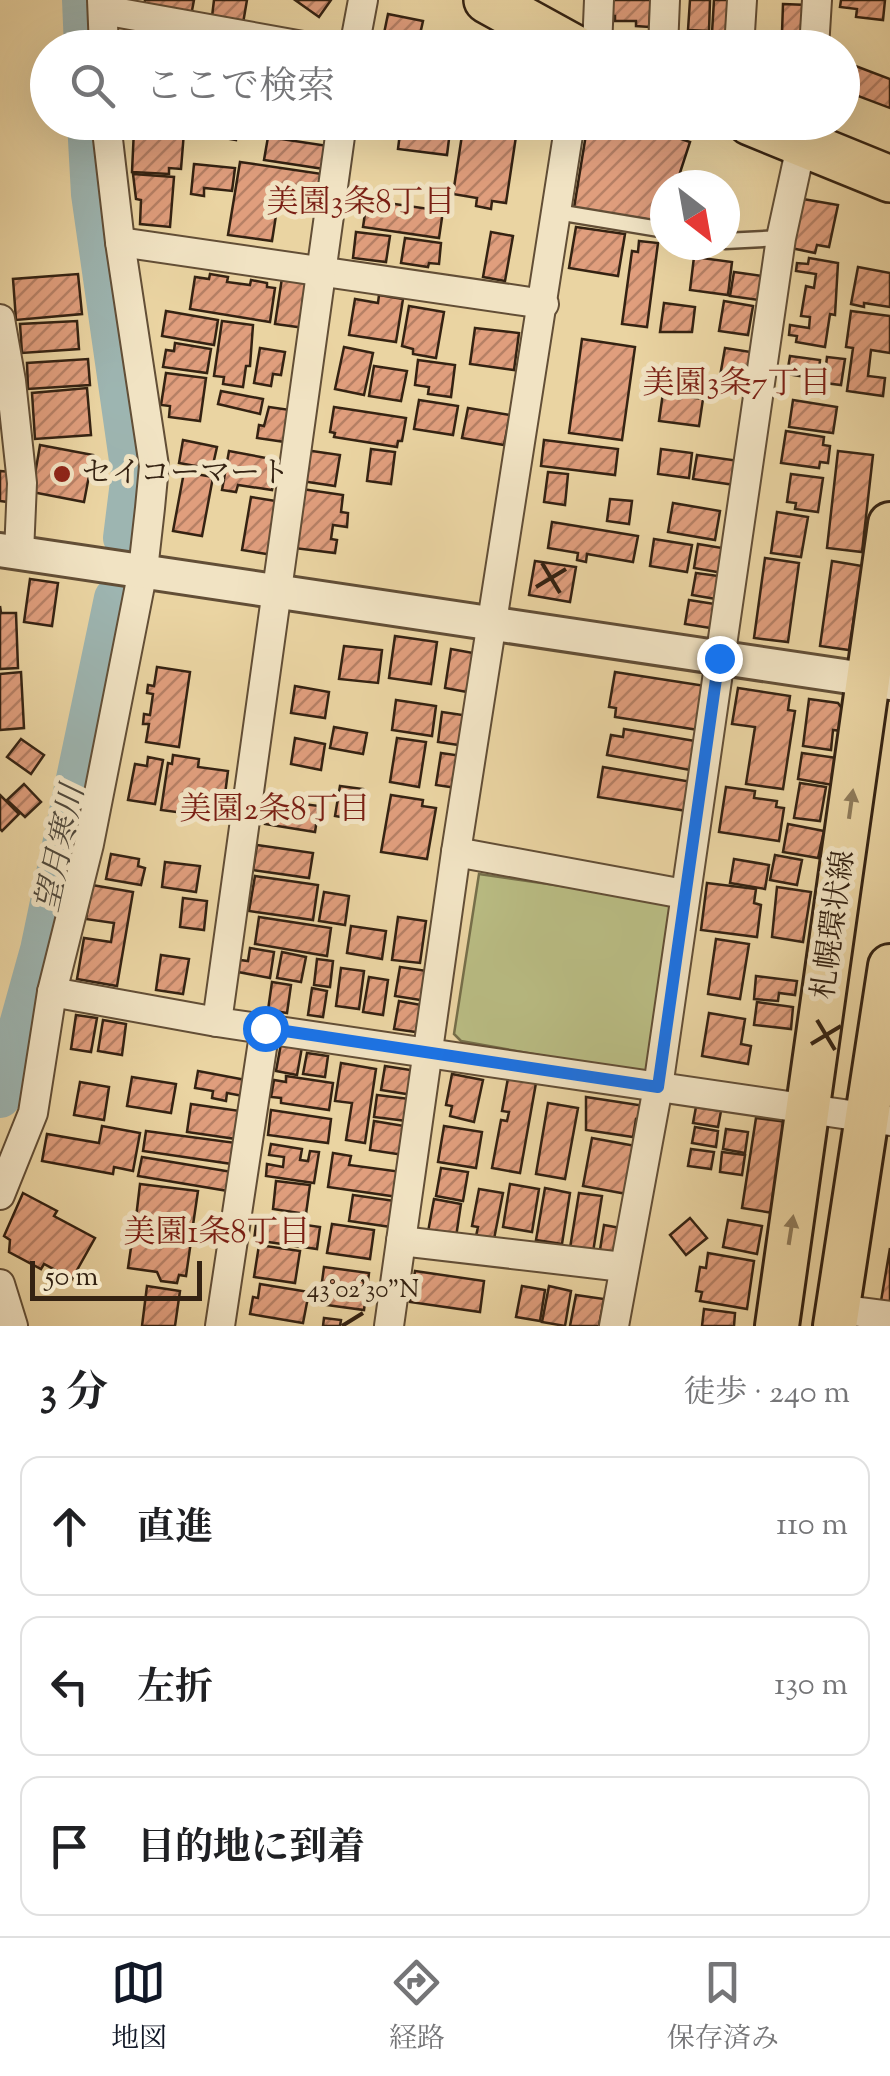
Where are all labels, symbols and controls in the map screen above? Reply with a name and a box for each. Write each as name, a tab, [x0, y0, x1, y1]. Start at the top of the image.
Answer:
search box	[30, 30, 860, 140]
icon: search	[65, 58, 120, 113]
text: ここで検索	[145, 62, 335, 116]
north arrow	[650, 170, 740, 260]
district label: 美園3条8丁目	[267, 181, 455, 227]
district label: 美園3条7丁目	[643, 362, 831, 408]
place label: セイコーマート	[82, 453, 290, 496]
marker: セイコーマート	[51, 463, 73, 485]
route end	[697, 636, 743, 682]
water label: 望月寒川	[26, 779, 98, 916]
district label: 美園2条8丁目	[180, 788, 370, 834]
one-way arrow	[844, 788, 860, 819]
street label: 札幌環状線	[803, 848, 867, 1002]
route start	[243, 1006, 289, 1052]
district label: 美園1条8丁目	[124, 1211, 310, 1257]
one-way arrow	[784, 1213, 800, 1245]
scale bar	[30, 1256, 202, 1300]
text: 50 m	[45, 1258, 99, 1298]
text: 43°02'30"N	[307, 1273, 419, 1309]
text: 3 分	[40, 1365, 108, 1425]
text: 徒歩 · 240 m	[683, 1371, 850, 1417]
icon: ahead	[42, 1499, 97, 1554]
text: 直進	[137, 1503, 213, 1557]
text: 110 m	[776, 1503, 848, 1549]
icon: left	[42, 1659, 97, 1714]
text: 左折	[137, 1663, 213, 1717]
text: 130 m	[774, 1663, 848, 1709]
icon: arrive	[42, 1819, 97, 1874]
text: 目的地に到着	[137, 1823, 365, 1877]
tab: 地図	[111, 1955, 167, 2060]
tab: 経路	[389, 1955, 445, 2060]
tab: 保存済み	[667, 1955, 779, 2060]

